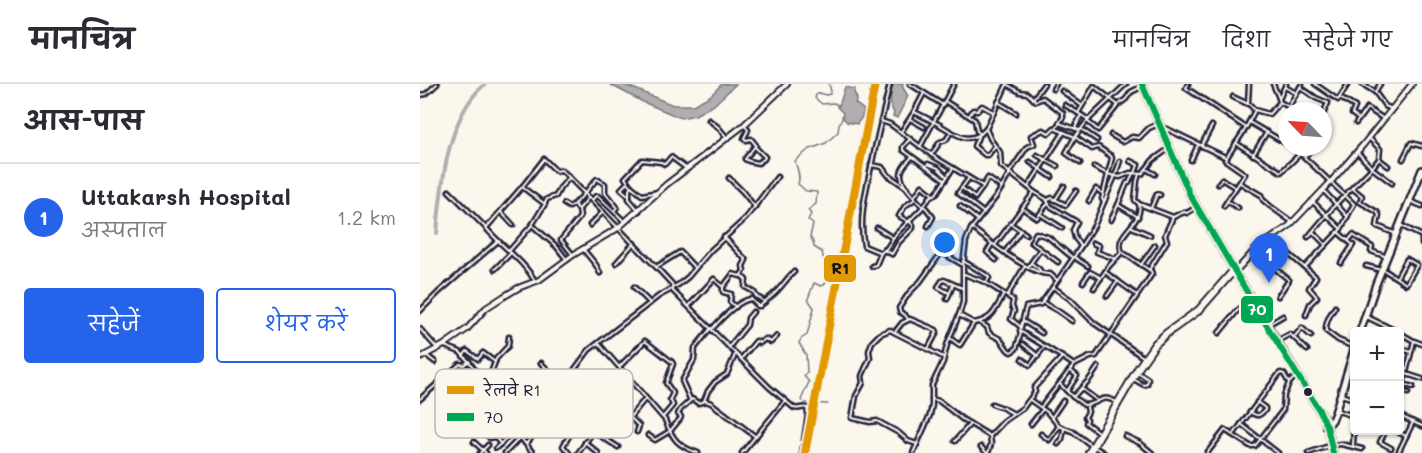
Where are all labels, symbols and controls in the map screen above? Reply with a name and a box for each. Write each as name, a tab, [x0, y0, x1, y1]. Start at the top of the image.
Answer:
text: मानचित्र	[30, 20, 134, 56]
text: मानचित्र	[1113, 25, 1190, 52]
text: दिशा	[1223, 25, 1270, 52]
text: सहेजे गए	[1303, 25, 1392, 52]
north arrow	[1278, 102, 1332, 156]
text: आस-पास	[24, 103, 143, 137]
text: Uttakarsh Hospital	[81, 182, 291, 211]
text: 1	[39, 204, 48, 230]
text: 1.2 km	[337, 204, 396, 230]
text: अस्पताल	[81, 216, 166, 242]
your location	[930, 228, 959, 257]
pin: 1	[1250, 234, 1288, 283]
line badge: R1	[823, 254, 857, 283]
text: R1	[831, 257, 849, 278]
button: सहेजें	[24, 288, 204, 363]
button: शेयर करें	[216, 288, 396, 363]
line badge: 70	[1240, 295, 1274, 324]
text: 70	[1247, 298, 1267, 319]
map controls	[1350, 327, 1404, 435]
button: +	[1350, 327, 1404, 381]
legend	[435, 369, 633, 438]
text: रेलवे R1	[483, 377, 541, 400]
button: −	[1350, 381, 1404, 435]
unlabelled marker	[1302, 386, 1314, 398]
text: 70	[484, 406, 503, 427]

